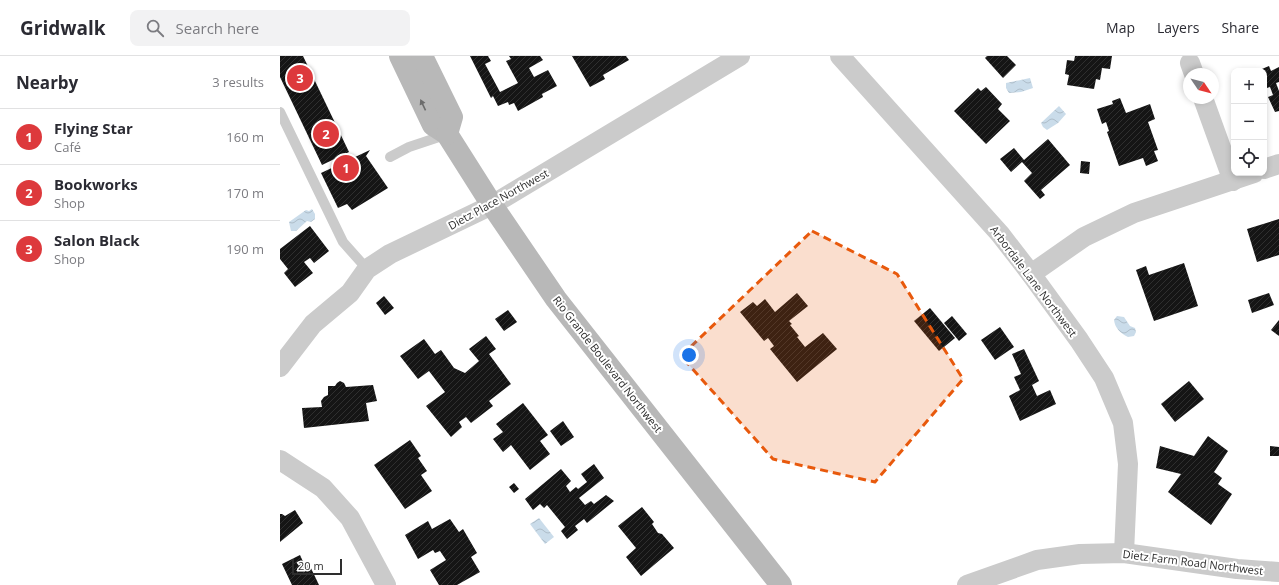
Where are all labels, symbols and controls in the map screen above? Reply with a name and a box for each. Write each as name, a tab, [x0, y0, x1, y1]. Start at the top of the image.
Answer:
search box	[130, 10, 410, 46]
text: Gridwalk	[20, 15, 106, 41]
icon: search	[144, 17, 166, 39]
text: Search here	[176, 18, 259, 38]
text: Map	[1106, 18, 1135, 37]
text: Layers	[1157, 18, 1199, 37]
text: Share	[1221, 18, 1259, 37]
pin: 3	[287, 63, 313, 93]
north arrow	[1183, 68, 1219, 104]
map controls	[1231, 68, 1267, 176]
button: +	[1231, 68, 1267, 104]
text: Nearby	[16, 71, 78, 94]
text: 3 results	[212, 73, 264, 91]
one-way arrow	[420, 100, 426, 111]
button: −	[1231, 104, 1267, 140]
text: Flying Star	[54, 118, 133, 138]
pin: 2	[313, 119, 339, 149]
text: 1	[25, 128, 33, 146]
text: 160 m	[226, 128, 264, 146]
text: Café	[54, 138, 81, 156]
button: locate	[1231, 140, 1267, 176]
pin: 1	[333, 153, 359, 183]
street label: Dietz Place Northwest	[445, 165, 551, 233]
text: Bookworks	[54, 174, 138, 194]
text: 2	[25, 184, 33, 202]
text: 170 m	[226, 184, 264, 202]
text: Shop	[54, 194, 85, 212]
street label: Arbordale Lane Northwest	[987, 222, 1081, 340]
text: Salon Black	[54, 230, 140, 250]
text: 3	[25, 240, 33, 258]
text: 190 m	[226, 240, 264, 258]
text: Shop	[54, 250, 85, 268]
street label: Rio Grande Boulevard Northwest	[550, 293, 666, 435]
your location	[679, 345, 699, 365]
street label: Dietz Farm Road Northwest	[1122, 546, 1264, 578]
scale bar	[292, 557, 342, 576]
text: 20 m	[298, 558, 324, 573]

